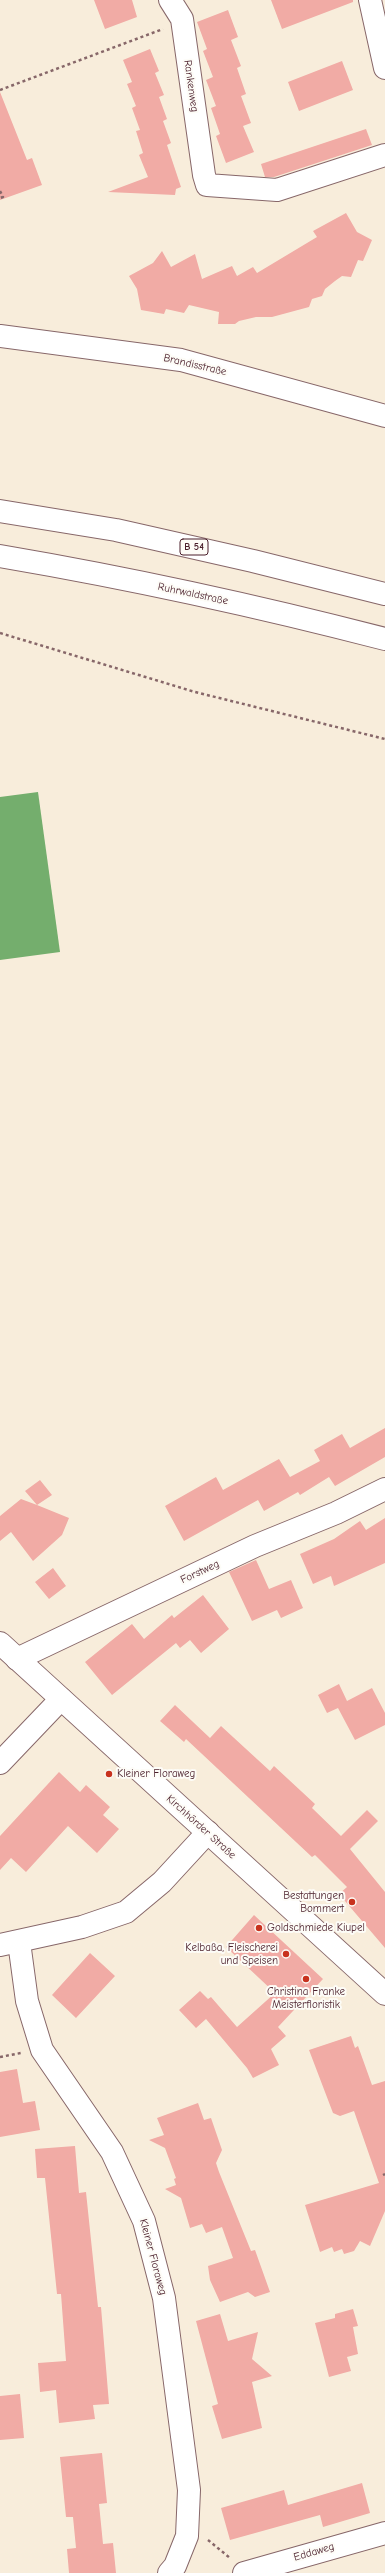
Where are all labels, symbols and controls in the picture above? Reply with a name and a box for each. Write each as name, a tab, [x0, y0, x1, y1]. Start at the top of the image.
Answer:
street label: Rankenweg	[181, 59, 201, 113]
street label: Brandisstraße	[162, 351, 228, 379]
road number: B 54	[180, 539, 208, 555]
street label: Ruhrwaldstraße	[157, 580, 229, 608]
street label: Forstweg	[178, 1557, 222, 1587]
place label: Kleiner Floraweg	[117, 1767, 195, 1781]
marker: Kleiner Floraweg	[104, 1769, 114, 1779]
street label: Kirchhörder Straße	[163, 1792, 239, 1862]
place label: Bestattungen Bommert	[283, 1889, 344, 1915]
marker: Bestattungen Bommert	[347, 1897, 357, 1907]
place label: Goldschmiede Kiupel	[267, 1921, 365, 1935]
marker: Goldschmiede Kiupel	[254, 1923, 264, 1933]
place label: Kelbaßa, Fleischerei und Speisen	[185, 1941, 278, 1967]
marker: Kelbaßa, Fleischerei und Speisen	[281, 1949, 291, 1959]
marker: Christina Franke Meisterfloristik	[301, 1974, 311, 1984]
place label: Christina Franke Meisterfloristik	[267, 1985, 345, 2011]
street label: Kleiner Floraweg	[136, 2217, 170, 2297]
street label: Eddaweg	[292, 2540, 336, 2564]

